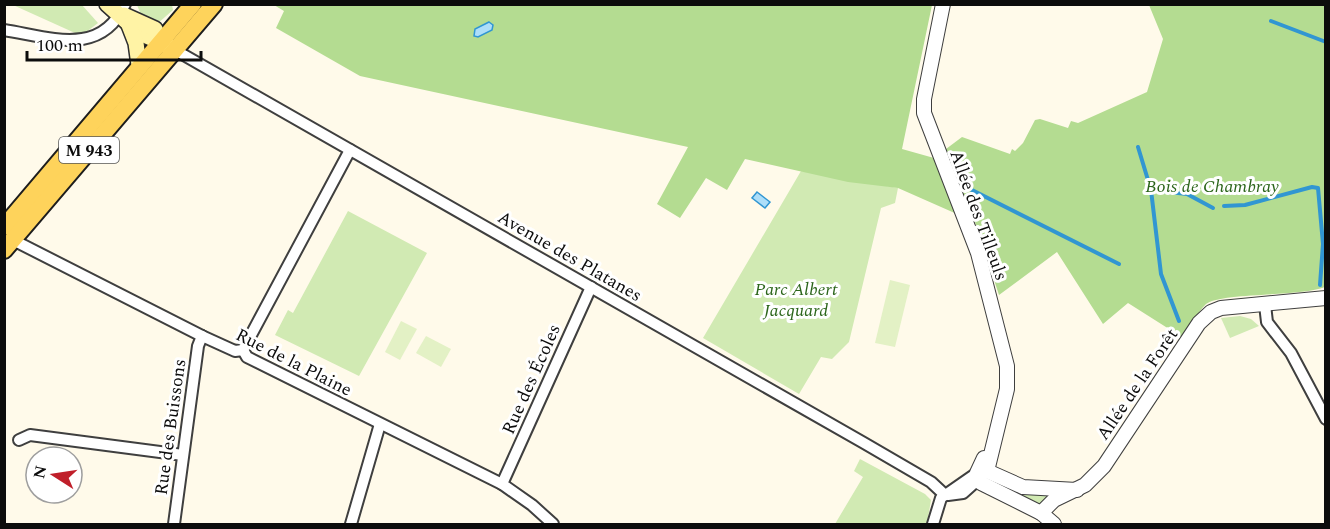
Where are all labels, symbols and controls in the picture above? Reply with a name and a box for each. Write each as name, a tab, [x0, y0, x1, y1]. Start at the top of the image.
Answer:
scale bar	[27, 24, 201, 62]
text: 100 m	[36, 32, 83, 59]
road number: M 943	[59, 137, 119, 163]
street label: Allée des Tilleuls	[942, 146, 1015, 284]
park label: Bois de Chambray	[1145, 173, 1279, 200]
street label: Avenue des Platanes	[493, 204, 647, 309]
park label: Parc Albert Jacquard	[755, 276, 838, 324]
street label: Rue des Écoles	[495, 320, 568, 439]
street label: Rue de la Plaine	[231, 321, 357, 403]
street label: Allée de la Forêt	[1090, 323, 1185, 446]
street label: Rue des Buissons	[148, 357, 193, 497]
north arrow	[24, 445, 84, 505]
text: N	[27, 463, 53, 481]

